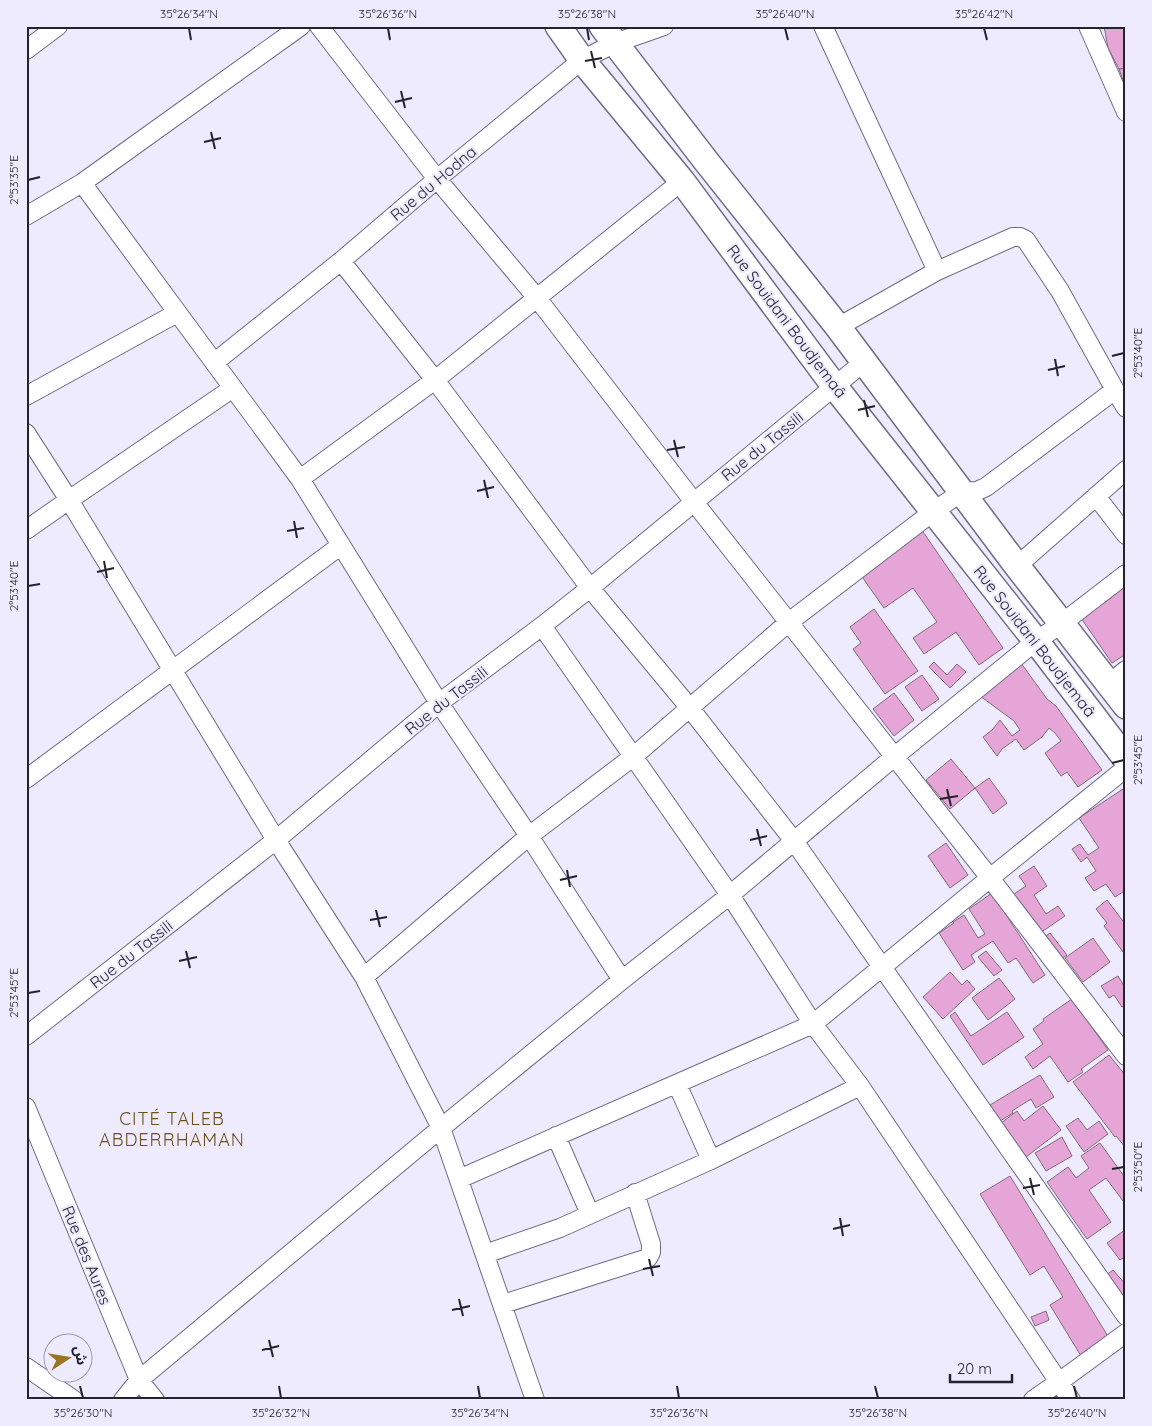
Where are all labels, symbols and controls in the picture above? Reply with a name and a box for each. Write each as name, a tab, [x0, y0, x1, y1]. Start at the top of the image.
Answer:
text: 35°26'34"N	[160, 6, 218, 21]
text: 35°26'36"N	[359, 6, 417, 21]
text: 35°26'38"N	[558, 6, 616, 21]
text: 35°26'40"N	[755, 6, 815, 21]
text: 35°26'42"N	[955, 6, 1013, 21]
street label: Rue du Hodna	[386, 141, 480, 225]
text: 2°53'35"E	[6, 155, 21, 205]
street label: Rue Souidani Boudjemaâ	[723, 240, 851, 402]
text: 2°53'40"E	[1130, 327, 1145, 378]
street label: Rue du Tassili	[717, 407, 807, 485]
text: 2°53'40"E	[6, 560, 21, 611]
street label: Rue Souidani Boudjemaâ	[970, 561, 1100, 721]
street label: Rue du Tassili	[401, 661, 491, 739]
text: 2°53'45"E	[1130, 735, 1145, 785]
street label: Rue du Tassili	[86, 915, 176, 993]
text: 2°53'45"E	[6, 968, 21, 1018]
district label: CITÉ TALEB ABDERRHAMAN	[99, 1107, 245, 1151]
text: 2°53'50"E	[1130, 1141, 1145, 1192]
street label: Rue des Aures	[58, 1202, 116, 1308]
north arrow	[42, 1334, 92, 1384]
text: ش	[70, 1344, 92, 1367]
scale bar	[950, 1351, 1012, 1383]
text: 20 m	[957, 1359, 992, 1378]
text: 35°26'30"N	[54, 1405, 113, 1420]
text: 35°26'32"N	[252, 1405, 310, 1420]
text: 35°26'34"N	[451, 1405, 509, 1420]
text: 35°26'36"N	[650, 1405, 708, 1420]
text: 35°26'38"N	[849, 1405, 907, 1420]
text: 35°26'40"N	[1047, 1405, 1107, 1420]

